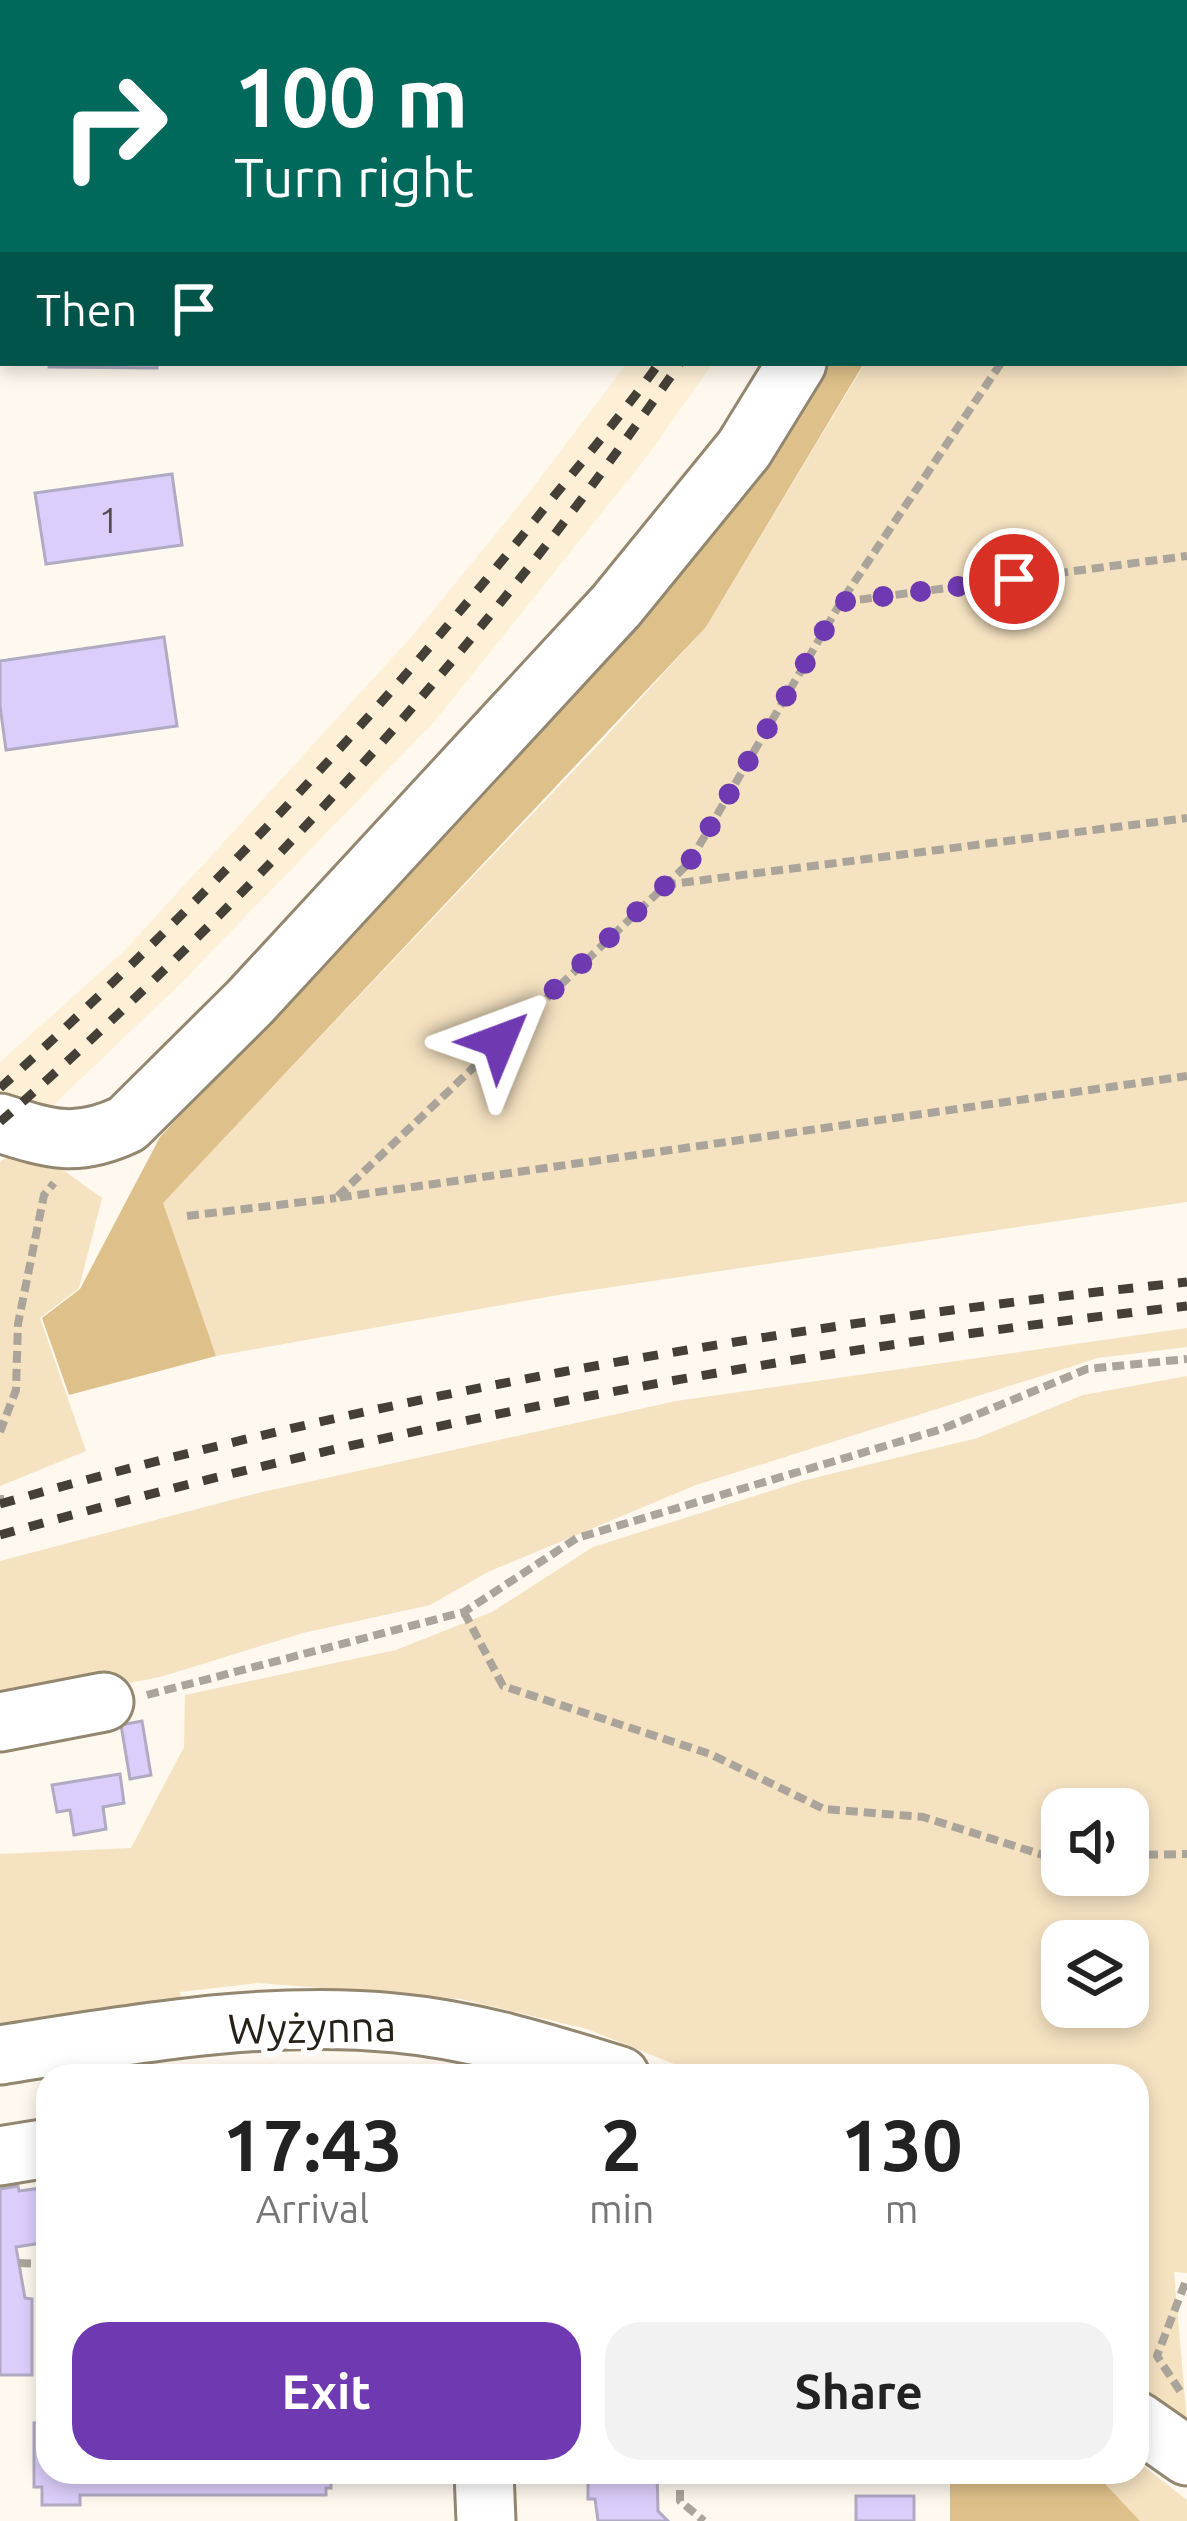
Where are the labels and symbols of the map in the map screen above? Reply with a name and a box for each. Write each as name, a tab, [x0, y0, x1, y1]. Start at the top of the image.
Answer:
house number: 1	[99, 499, 119, 540]
pin	[963, 528, 1065, 630]
position arrow	[436, 978, 562, 1104]
street label: Wyżynna	[227, 2002, 397, 2052]

